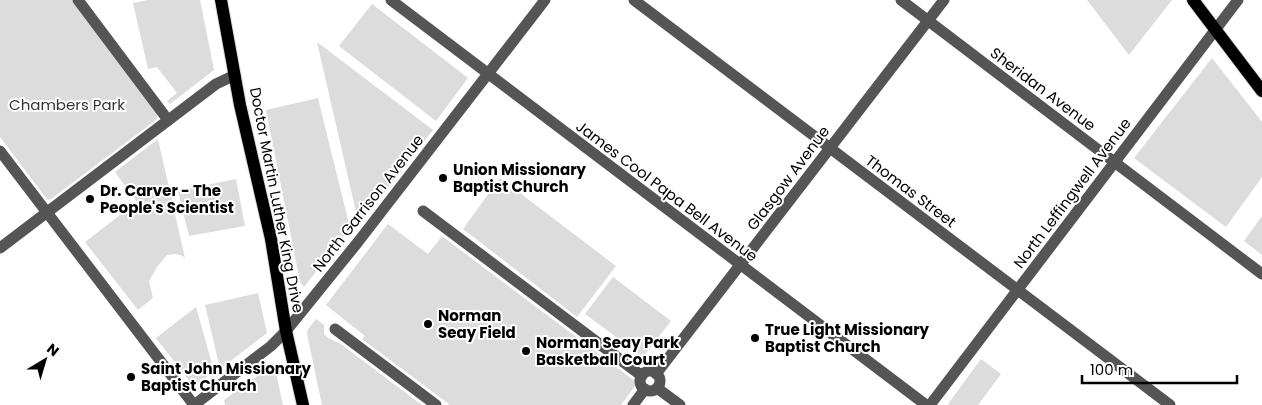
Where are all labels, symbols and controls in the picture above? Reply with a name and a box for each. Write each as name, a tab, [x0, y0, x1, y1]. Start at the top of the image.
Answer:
street label: Sheridan Avenue	[986, 42, 1100, 136]
street label: Doctor Martin Luther King Drive	[245, 85, 309, 315]
park label: Chambers Park	[9, 94, 125, 115]
street label: North Leffingwell Avenue	[1008, 114, 1136, 272]
street label: James Cool Papa Bell Avenue	[572, 116, 762, 266]
street label: Glasgow Avenue	[742, 121, 834, 235]
street label: North Garrison Avenue	[308, 130, 428, 276]
street label: Thomas Street	[861, 150, 961, 232]
place label: Union Missionary Baptist Church	[453, 159, 587, 197]
marker: Union Missionary Baptist Church	[437, 172, 449, 184]
place label: Dr. Carver - The People's Scientist	[100, 180, 234, 218]
marker: Dr. Carver - The People's Scientist	[84, 193, 96, 205]
place label: Norman Seay Field	[438, 305, 516, 343]
marker: Norman Seay Field	[422, 318, 434, 330]
place label: True Light Missionary Baptist Church	[765, 319, 930, 357]
place label: Norman Seay Park Basketball Court	[536, 332, 680, 370]
marker: True Light Missionary Baptist Church	[749, 332, 761, 344]
north arrow	[20, 335, 70, 385]
text: N	[43, 339, 63, 361]
marker: Norman Seay Park Basketball Court	[520, 345, 532, 357]
scale bar	[1082, 352, 1237, 384]
place label: Saint John Missionary Baptist Church	[141, 358, 311, 396]
text: 100 m	[1090, 359, 1133, 380]
marker: Saint John Missionary Baptist Church	[125, 371, 137, 383]

